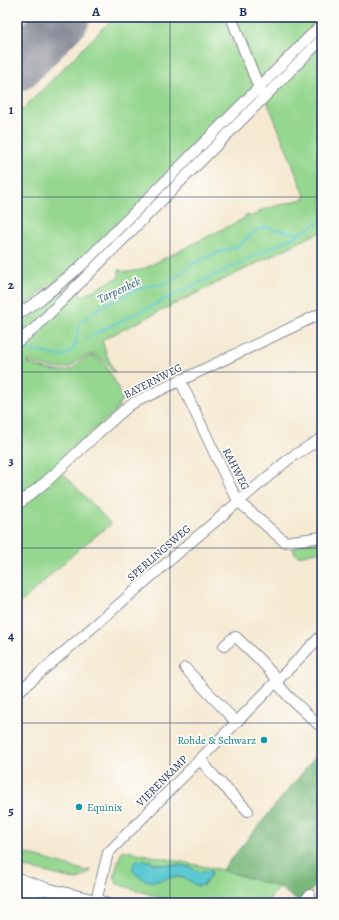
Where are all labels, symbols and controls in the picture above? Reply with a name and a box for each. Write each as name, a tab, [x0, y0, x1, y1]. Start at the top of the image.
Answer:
text: A	[91, 3, 101, 20]
text: B	[239, 3, 247, 20]
text: 1	[9, 101, 14, 118]
water label: Tarpenbek	[95, 273, 144, 307]
text: 2	[8, 276, 15, 293]
street label: BAYERNWEG	[121, 360, 185, 402]
street label: RAHWEG	[219, 445, 253, 493]
text: 3	[8, 452, 14, 469]
street label: SPERLINGSWEG	[124, 521, 194, 585]
text: 4	[8, 627, 14, 644]
place label: Rohde & Schwarz	[177, 733, 256, 748]
marker: Rohde & Schwarz	[259, 735, 269, 745]
street label: VIERENKAMP	[132, 752, 191, 811]
place label: Equinix	[87, 800, 123, 815]
text: 5	[8, 802, 14, 819]
marker: Equinix	[74, 802, 84, 812]

